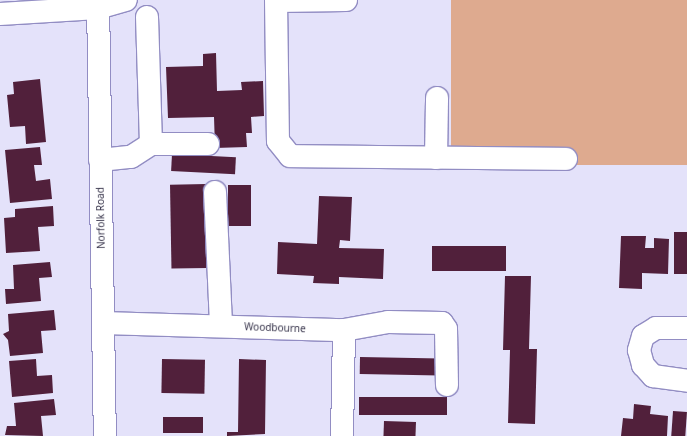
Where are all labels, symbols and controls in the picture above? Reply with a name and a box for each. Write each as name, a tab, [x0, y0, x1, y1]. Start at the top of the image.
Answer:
street label: Norfolk Road	[94, 187, 108, 249]
street label: Woodbourne	[244, 321, 306, 335]

